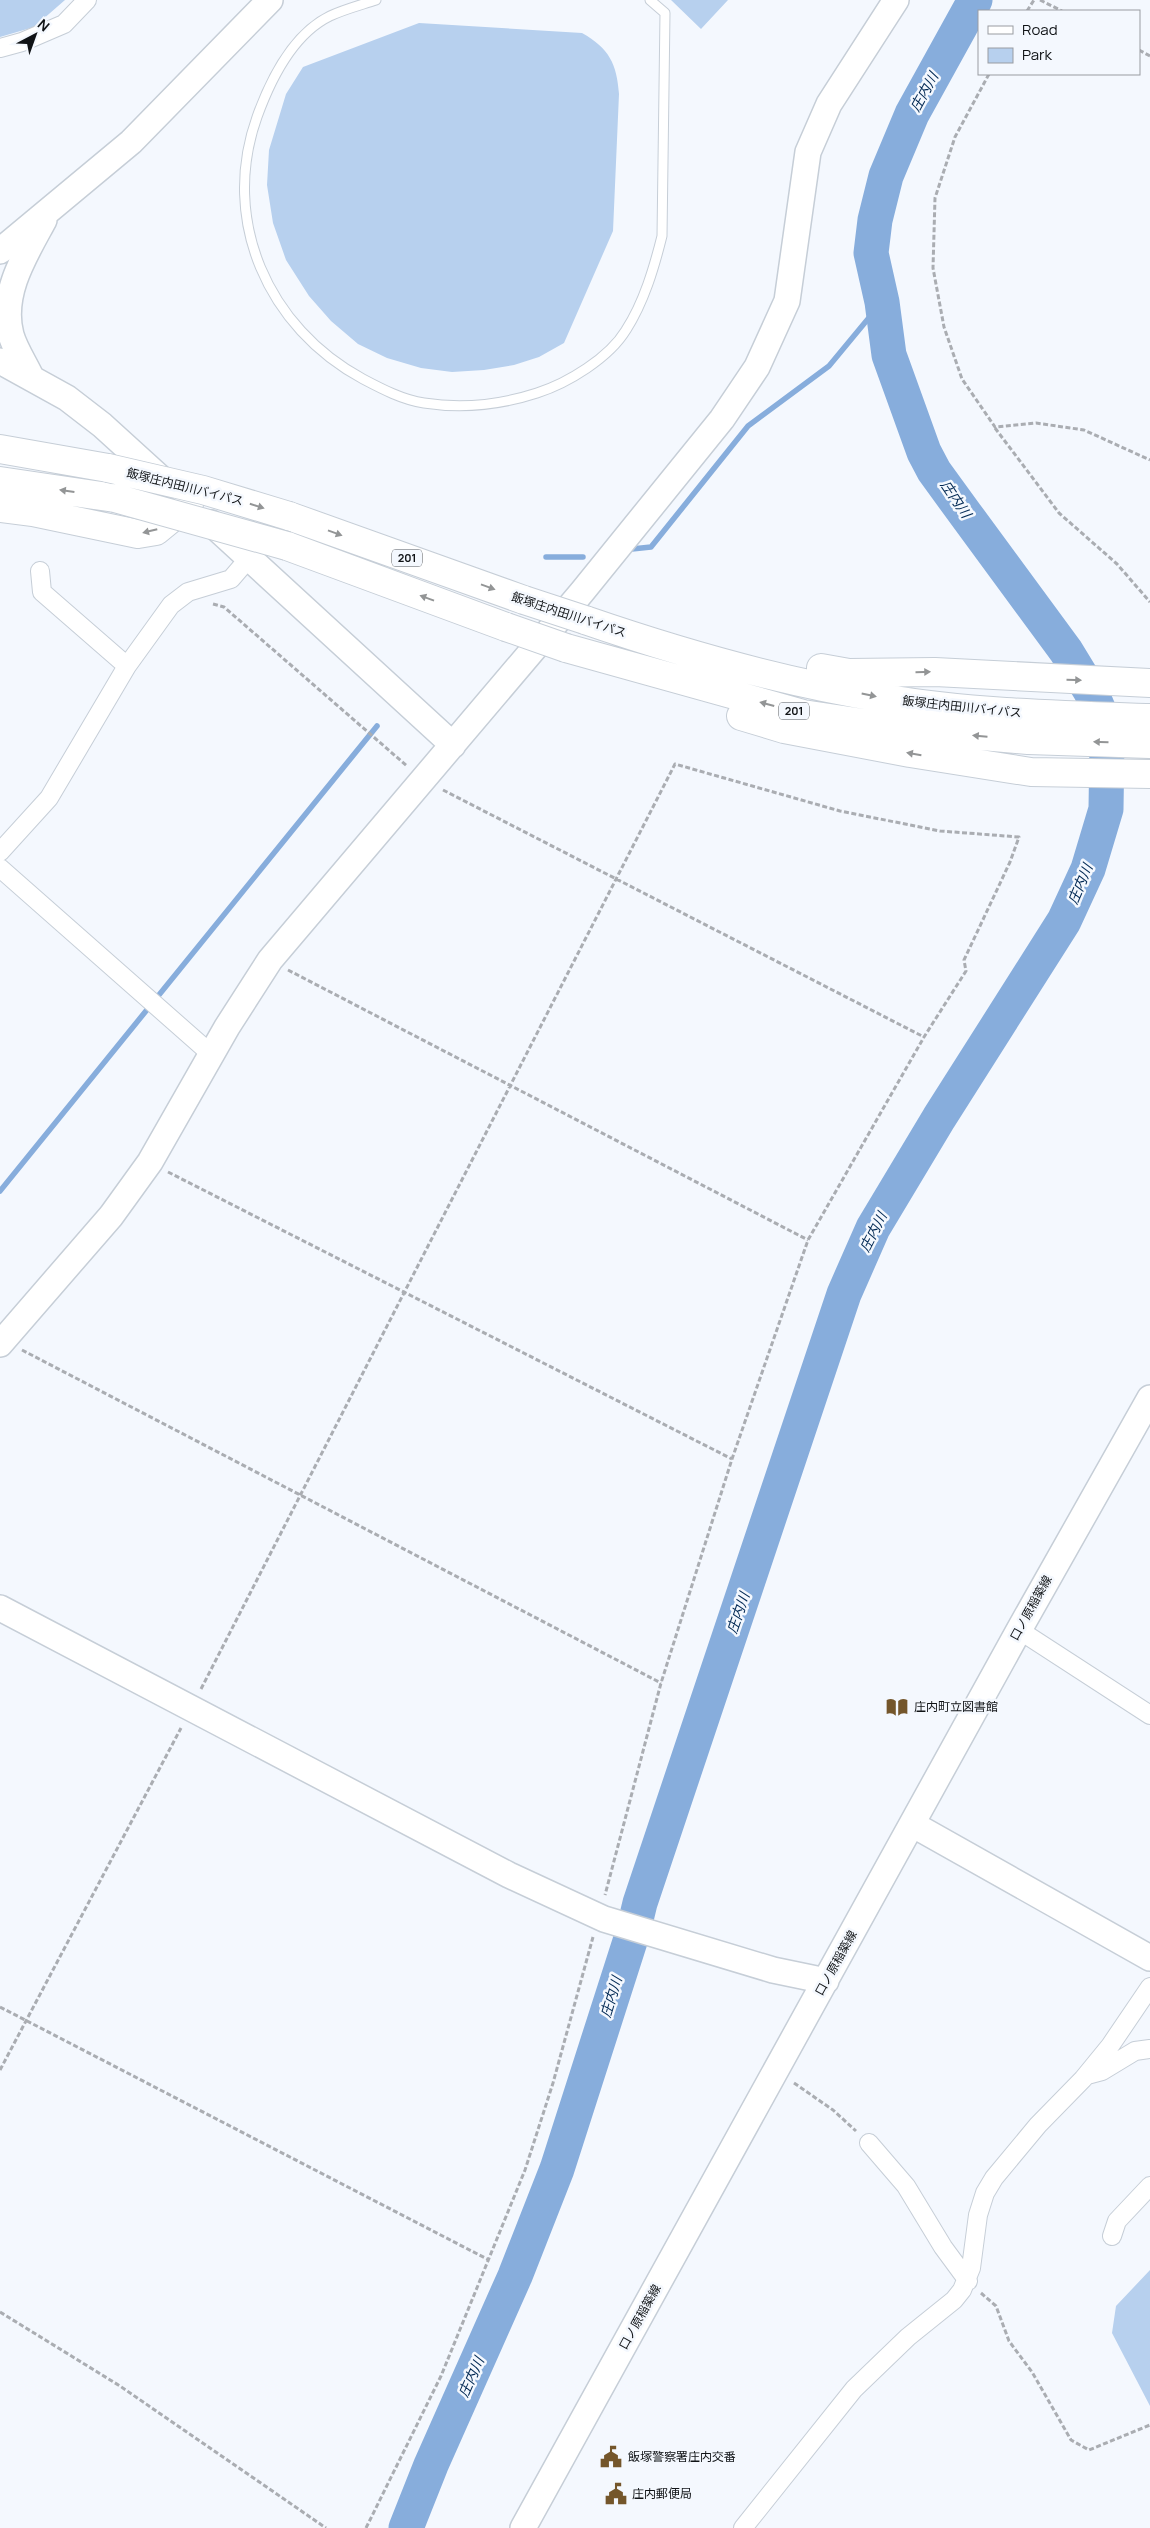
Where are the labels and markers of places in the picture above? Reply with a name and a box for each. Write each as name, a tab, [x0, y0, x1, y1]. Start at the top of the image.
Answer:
library icon: 庄内町立図書館	[884, 1694, 910, 1720]
place label: 庄内町立図書館	[914, 1698, 998, 1715]
public building icon: 飯塚警察署庄内交番	[598, 2444, 624, 2470]
place label: 飯塚警察署庄内交番	[628, 2448, 736, 2465]
public building icon: 庄内郵便局	[603, 2481, 629, 2507]
place label: 庄内郵便局	[632, 2485, 692, 2502]

